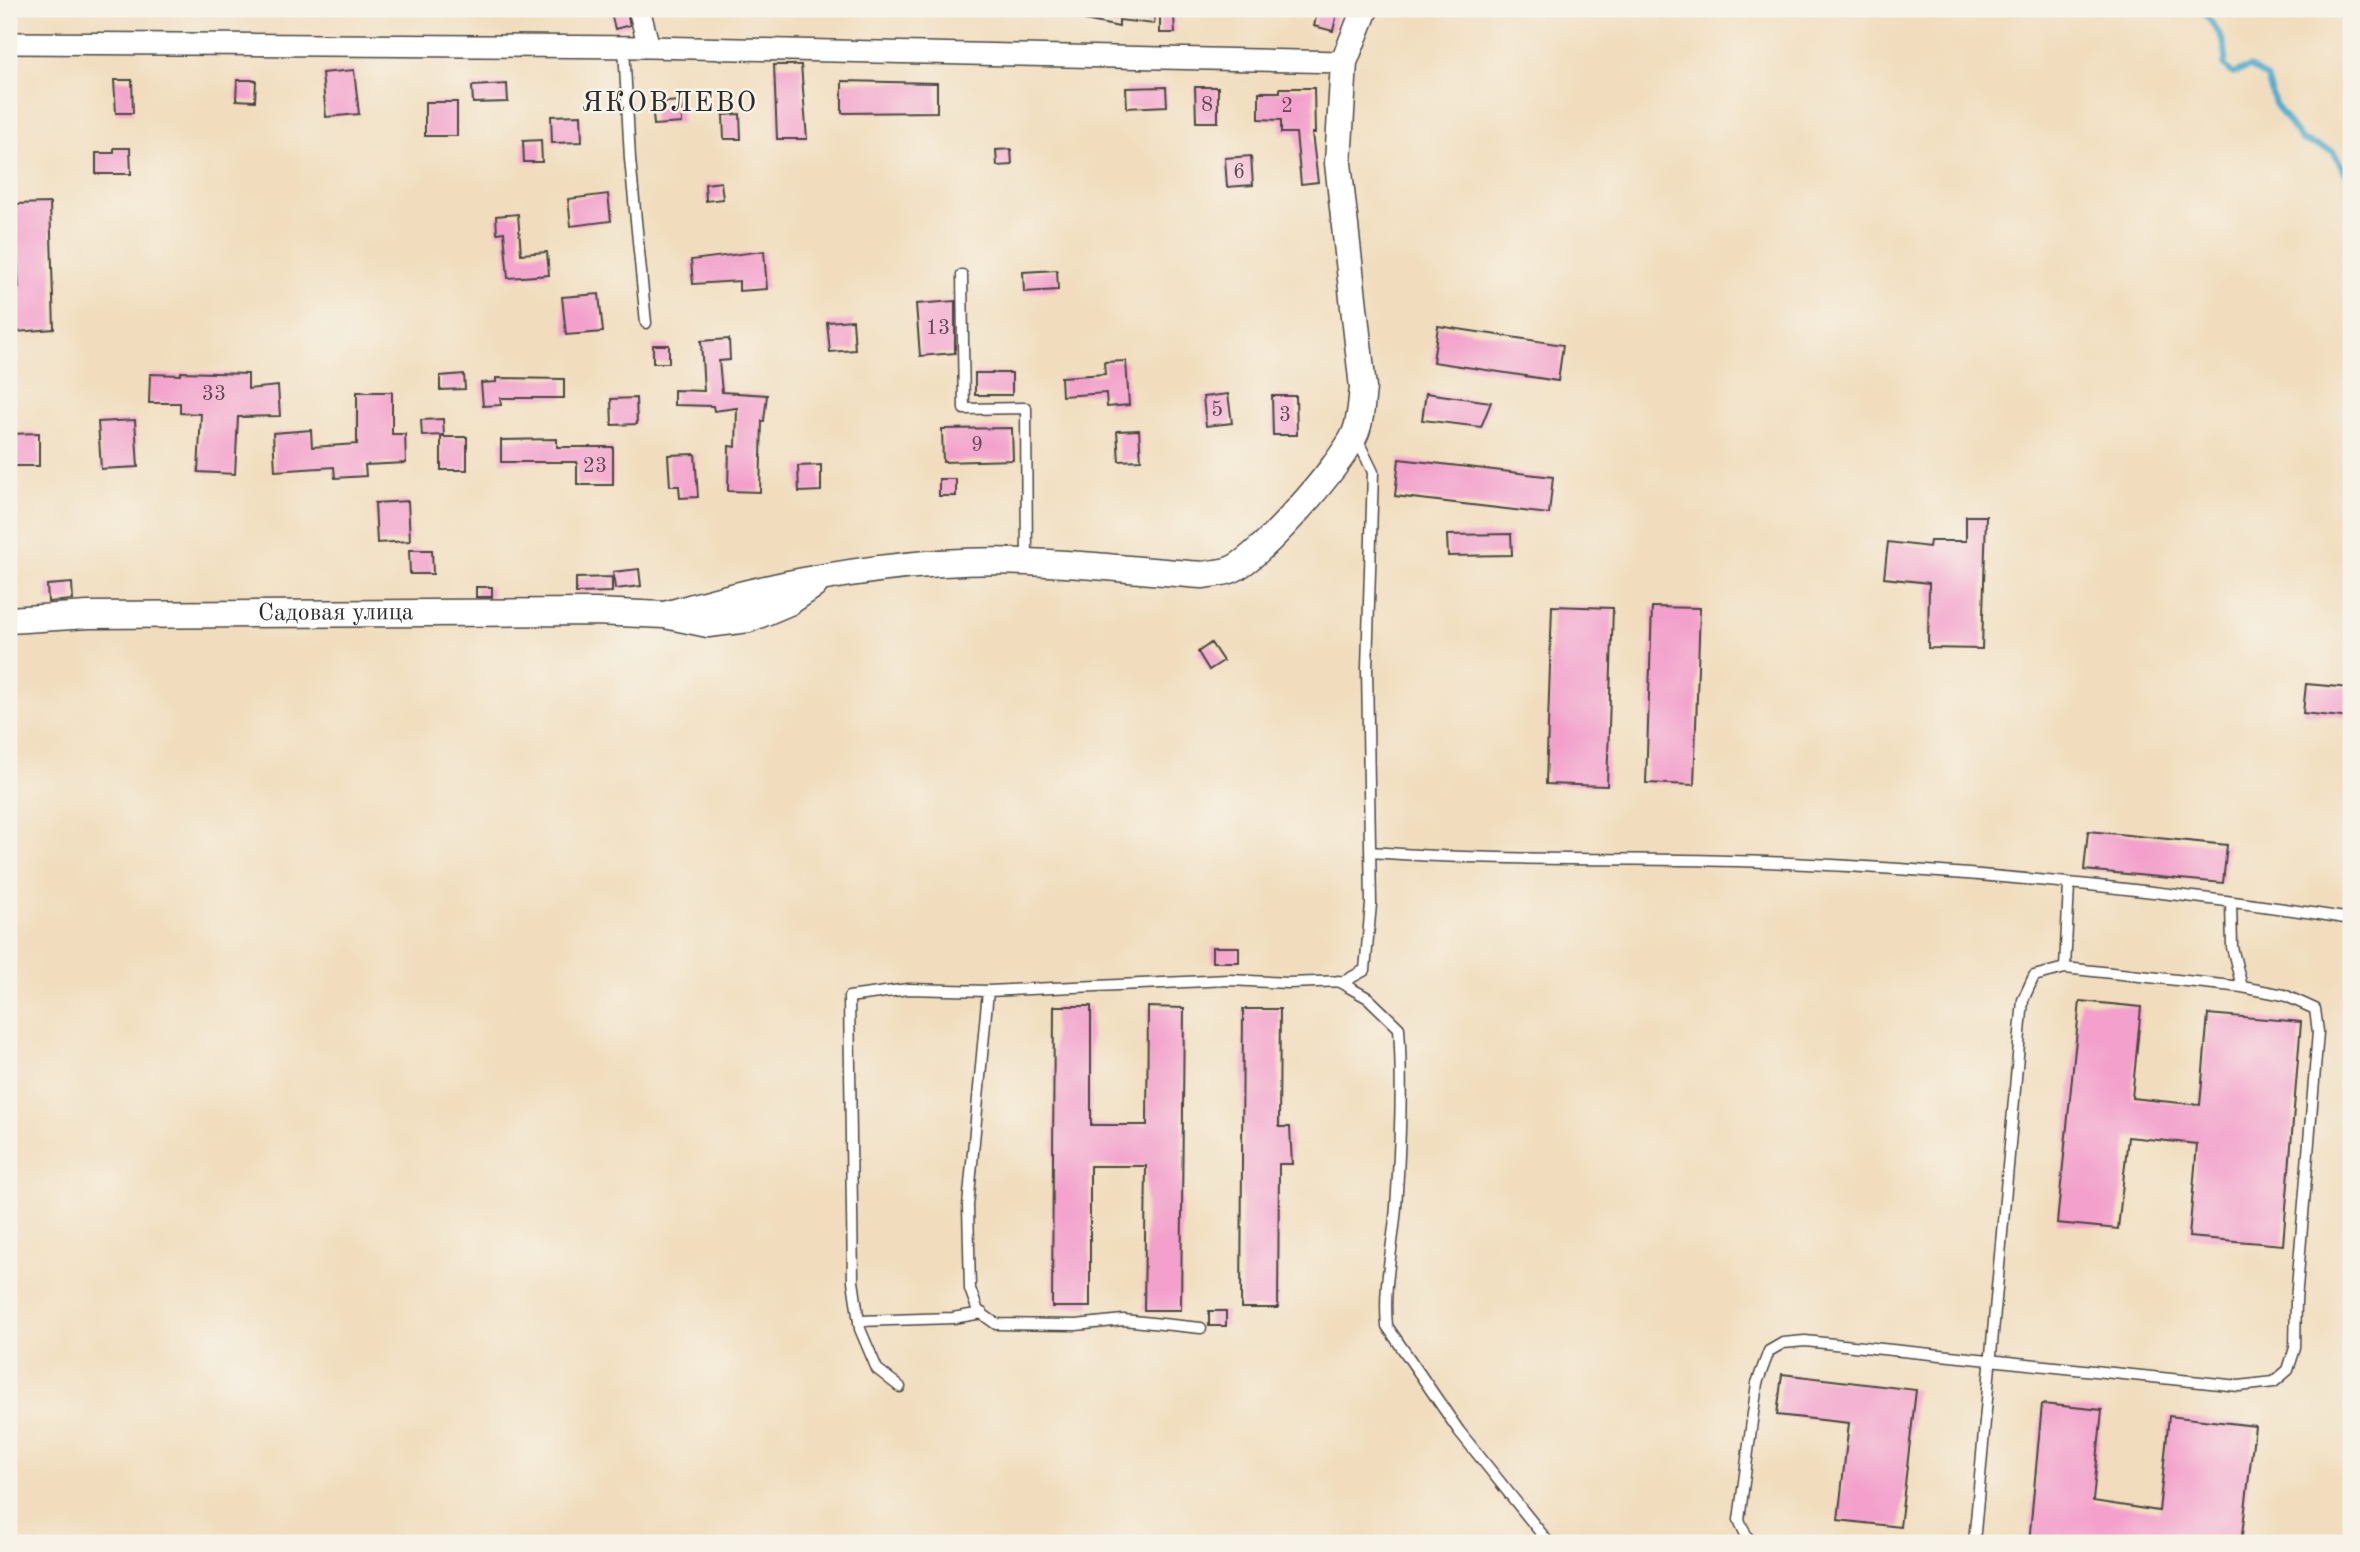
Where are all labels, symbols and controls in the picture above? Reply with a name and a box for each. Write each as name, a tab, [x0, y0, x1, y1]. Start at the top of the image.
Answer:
district label: ЯКОВЛЕВО	[582, 90, 758, 118]
house number: 8	[1201, 95, 1213, 116]
house number: 2	[1281, 96, 1293, 117]
house number: 6	[1233, 162, 1245, 183]
house number: 13	[926, 318, 950, 339]
house number: 33	[202, 384, 226, 405]
house number: 5	[1211, 400, 1223, 421]
house number: 3	[1279, 405, 1291, 426]
house number: 9	[971, 435, 983, 456]
house number: 23	[583, 456, 607, 477]
street label: Садовая улица	[258, 601, 414, 626]

